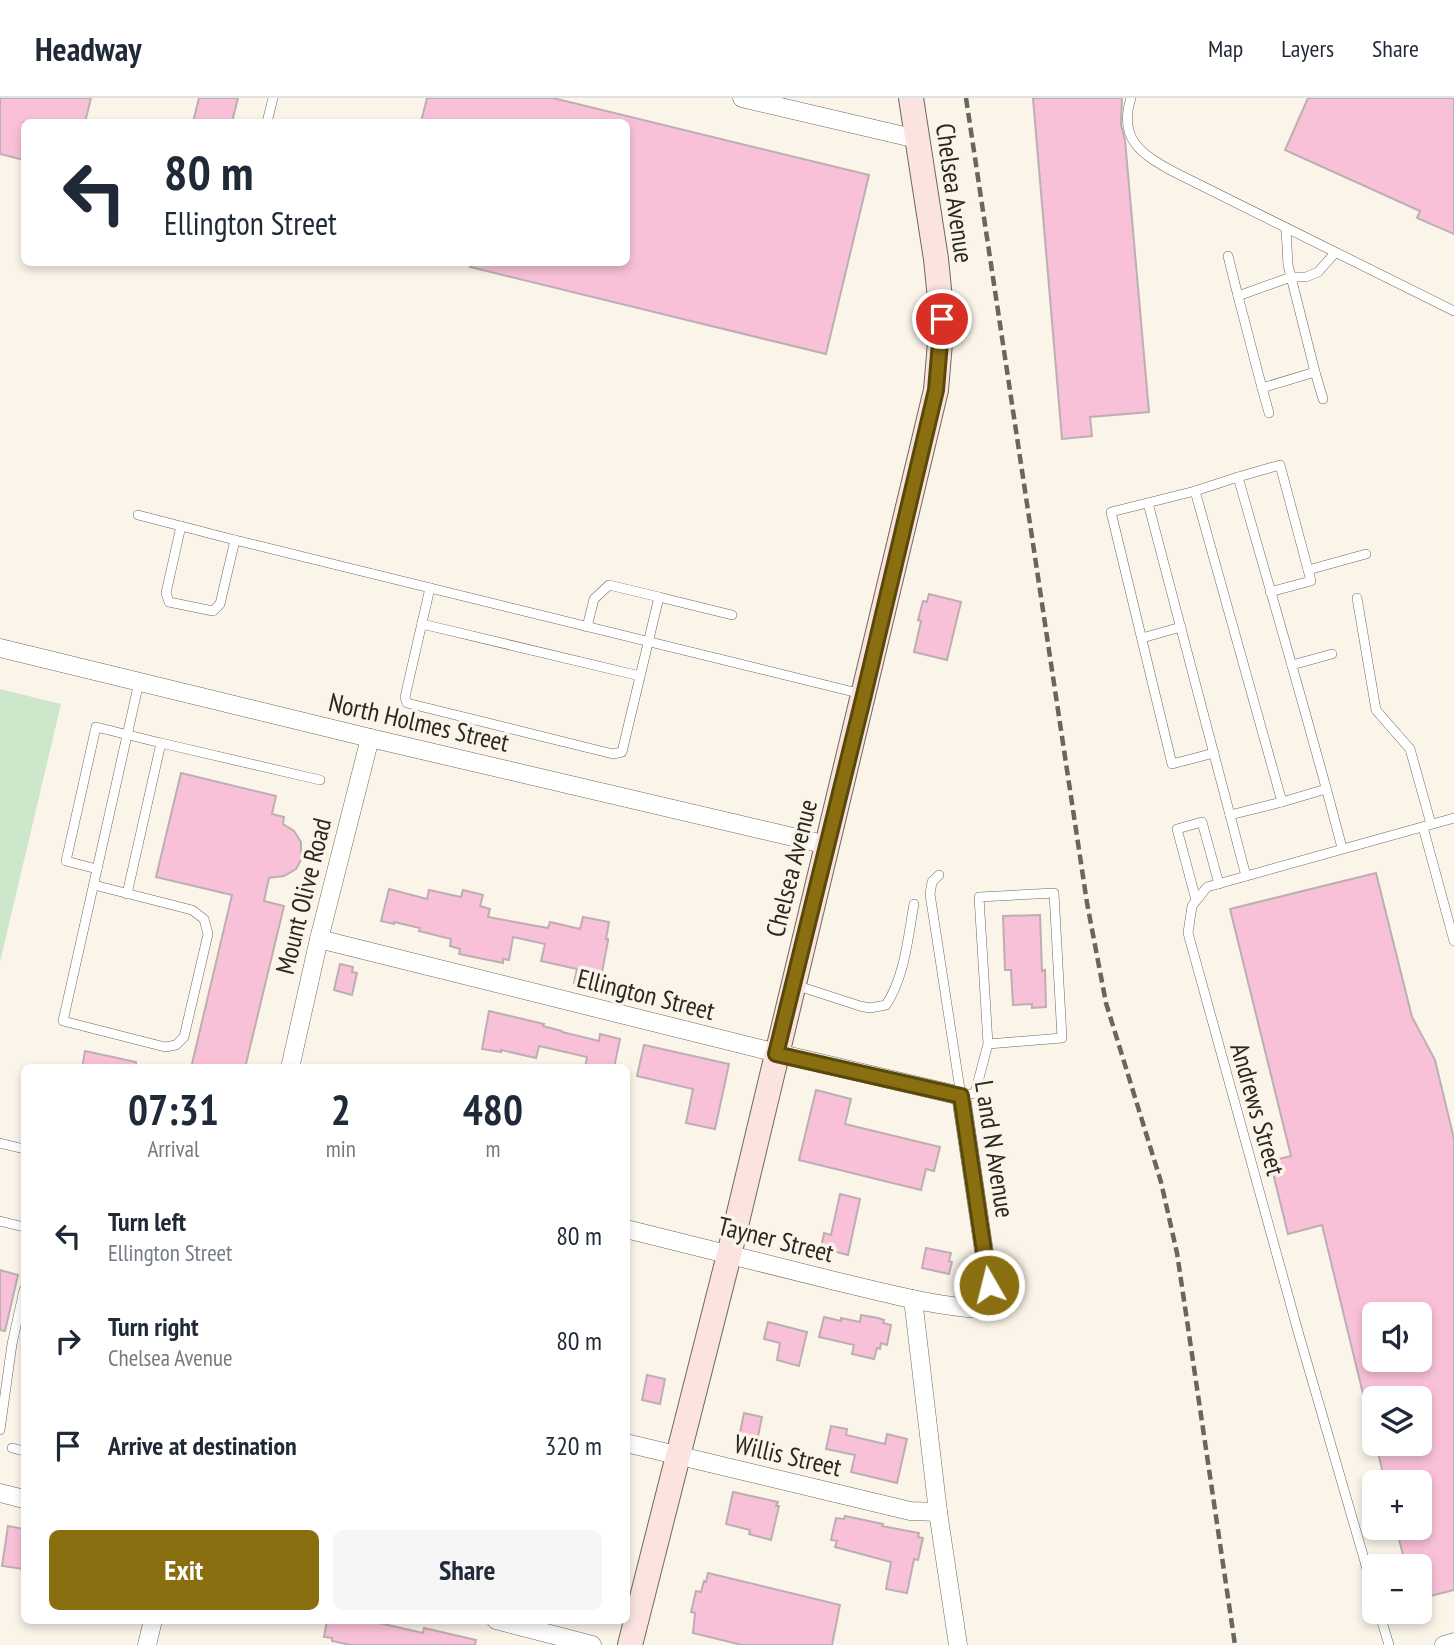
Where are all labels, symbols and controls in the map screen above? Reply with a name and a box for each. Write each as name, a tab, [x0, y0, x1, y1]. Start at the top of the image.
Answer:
text: Headway	[35, 27, 142, 70]
text: Map	[1208, 33, 1243, 64]
text: Layers	[1281, 33, 1334, 64]
text: Share	[1372, 33, 1419, 64]
street label: Chelsea Avenue	[929, 121, 981, 265]
text: 80 m	[164, 140, 253, 204]
icon: left	[49, 147, 140, 238]
text: Ellington Street	[164, 202, 337, 244]
pin	[912, 289, 972, 349]
icon: arrive	[923, 300, 961, 338]
street label: North Holmes Street	[326, 685, 512, 759]
street label: Chelsea Avenue	[758, 796, 824, 940]
street label: Mount Olive Road	[268, 814, 338, 978]
street label: Ellington Street	[574, 961, 718, 1027]
street label: Andrews Street	[1223, 1039, 1293, 1179]
street label: L and N Avenue	[968, 1078, 1022, 1220]
text: 07:31	[128, 1082, 219, 1137]
text: 2	[331, 1082, 351, 1137]
text: 480	[463, 1082, 523, 1137]
text: Arrival	[147, 1134, 199, 1163]
text: min	[326, 1134, 356, 1163]
text: m	[485, 1134, 500, 1163]
text: Turn left	[108, 1205, 186, 1238]
street label: Tayner Street	[715, 1209, 837, 1269]
icon: left	[49, 1217, 87, 1255]
text: 80 m	[556, 1219, 602, 1252]
text: Ellington Street	[108, 1238, 232, 1267]
position arrow	[952, 1248, 1026, 1322]
map controls	[1362, 1302, 1432, 1624]
button: sound	[1362, 1302, 1432, 1372]
text: Turn right	[108, 1310, 199, 1343]
icon: right	[49, 1322, 87, 1360]
text: 80 m	[556, 1324, 602, 1357]
text: Chelsea Avenue	[108, 1343, 232, 1372]
button: layers	[1362, 1386, 1432, 1456]
icon: arrive	[49, 1427, 87, 1465]
street label: Willis Street	[731, 1427, 845, 1483]
text: Arrive at destination	[108, 1429, 297, 1462]
text: 320 m	[544, 1429, 602, 1462]
button: +	[1362, 1470, 1432, 1540]
button: Exit	[49, 1530, 319, 1610]
button: Share	[333, 1530, 602, 1610]
button: −	[1362, 1554, 1432, 1624]

